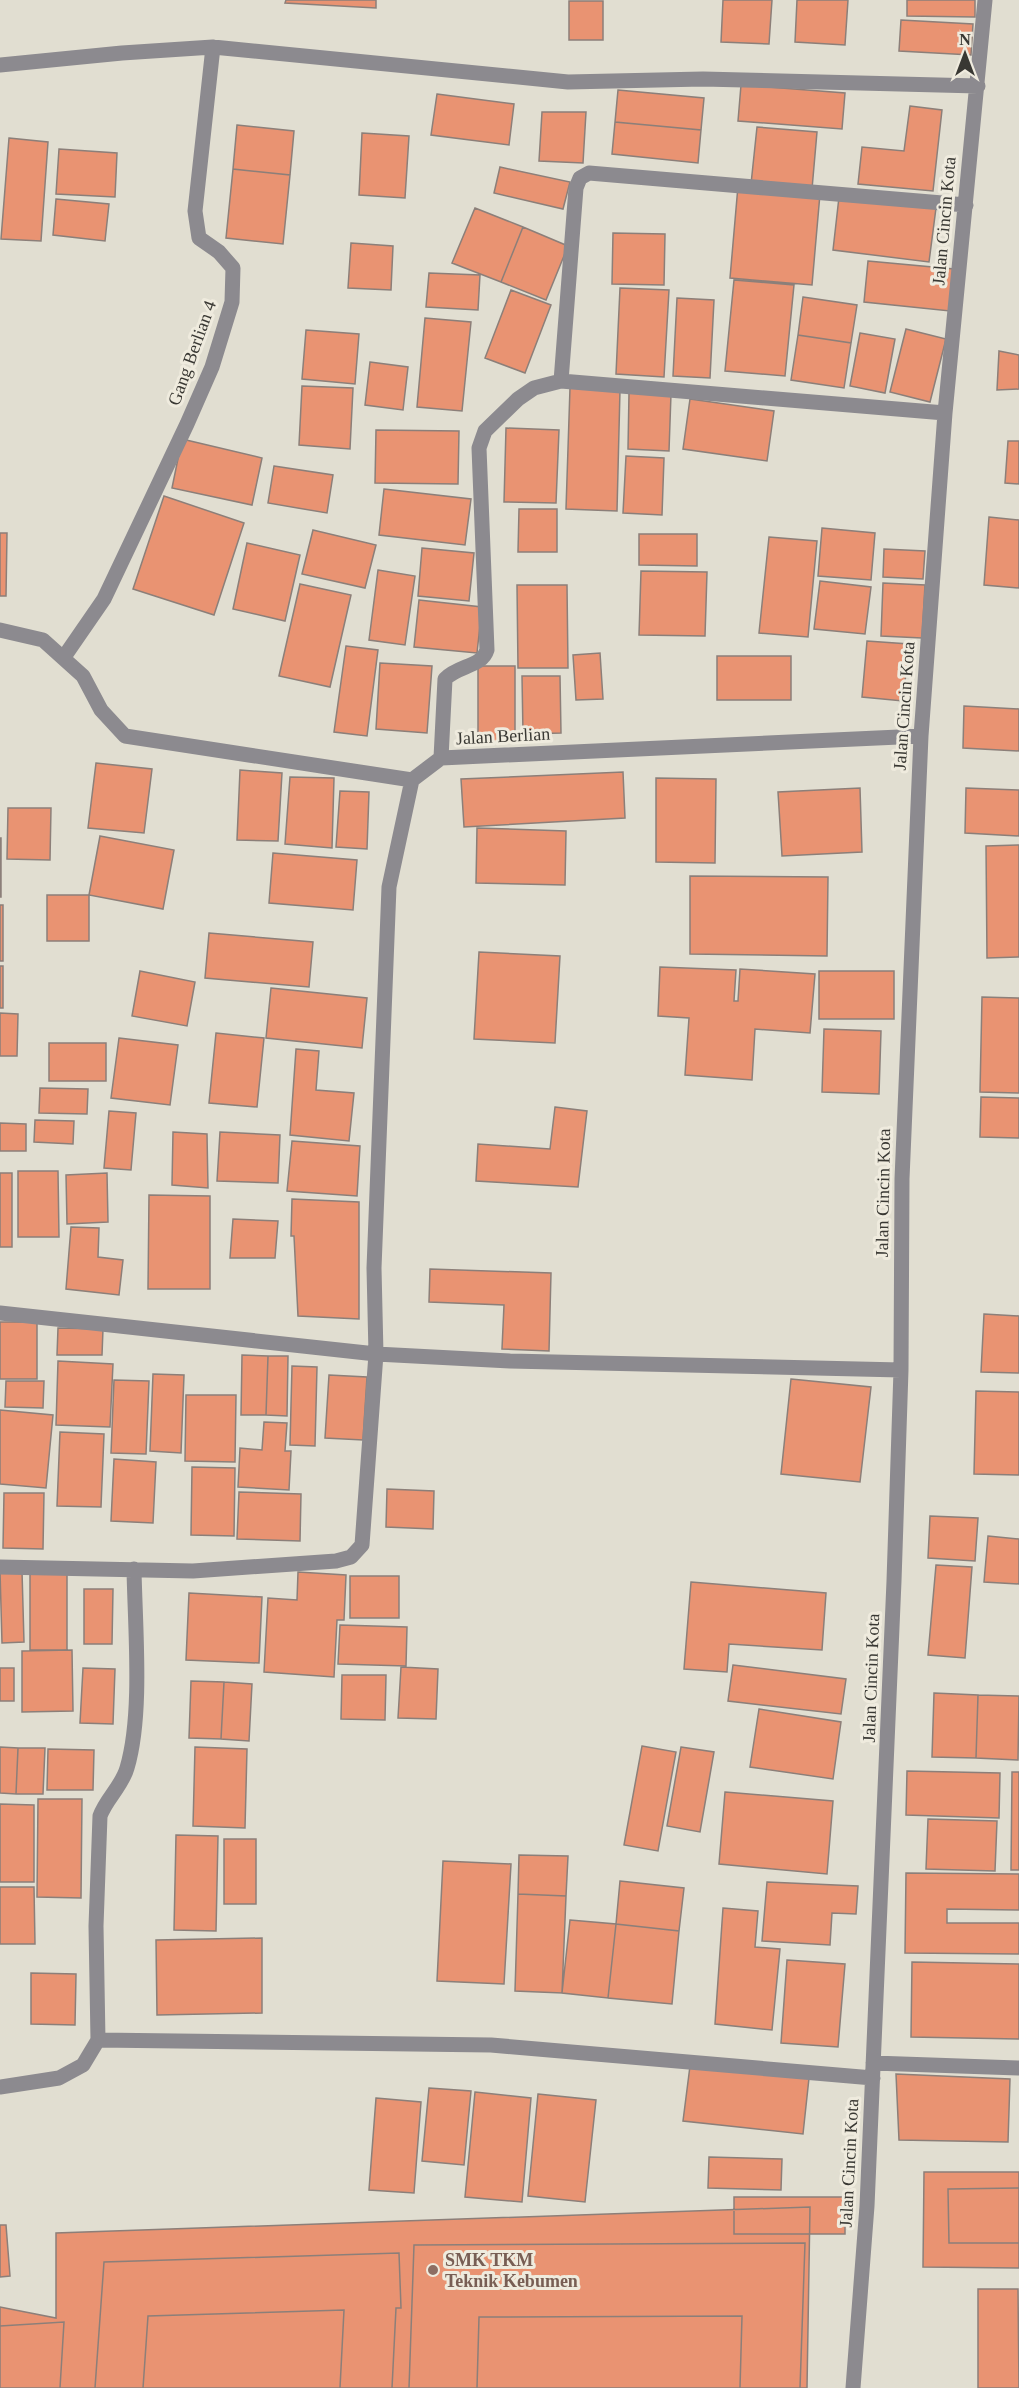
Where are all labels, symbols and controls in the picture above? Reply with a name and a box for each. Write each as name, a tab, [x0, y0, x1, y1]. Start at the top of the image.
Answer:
north arrow	[935, 24, 995, 84]
text: N	[959, 31, 971, 48]
street label: Jalan Cincin Kota	[928, 156, 960, 286]
street label: Gang Berlian 4	[164, 298, 220, 408]
street label: Jalan Cincin Kota	[890, 641, 918, 771]
street label: Jalan Berlian	[455, 724, 551, 748]
street label: Jalan Cincin Kota	[872, 1128, 894, 1258]
street label: Jalan Cincin Kota	[859, 1613, 883, 1743]
street label: Jalan Cincin Kota	[836, 2098, 862, 2228]
place label: SMK TKM Teknik Kebumen	[445, 2250, 578, 2291]
marker: SMK TKM Teknik Kebumen	[426, 2263, 440, 2277]

